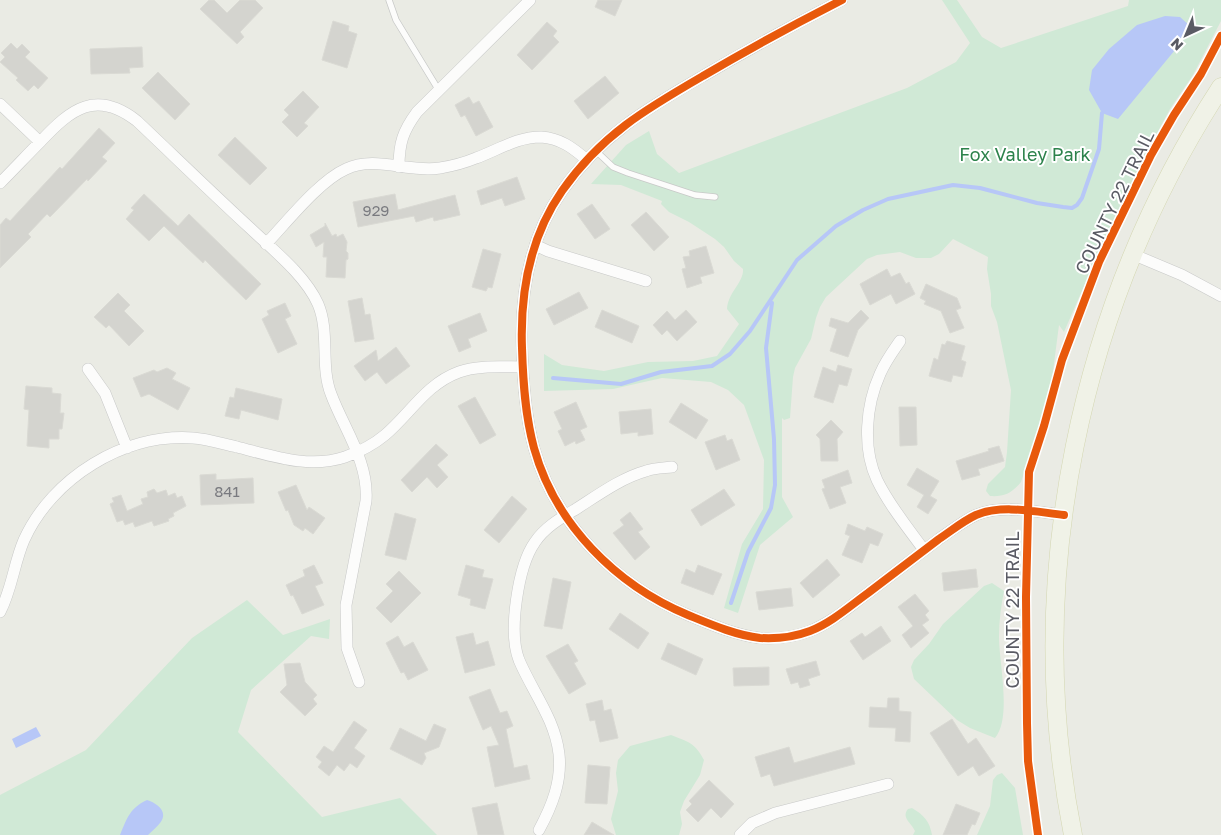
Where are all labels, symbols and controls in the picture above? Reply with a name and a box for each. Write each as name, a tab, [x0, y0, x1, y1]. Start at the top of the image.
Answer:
north arrow	[1161, 10, 1211, 60]
text: N	[1167, 35, 1186, 55]
street label: COUNTY 22 TRAIL	[1070, 127, 1158, 277]
park label: Fox Valley Park	[959, 143, 1091, 165]
house number: 929	[363, 201, 389, 219]
house number: 841	[214, 482, 240, 500]
street label: COUNTY 22 TRAIL	[1001, 532, 1023, 688]

